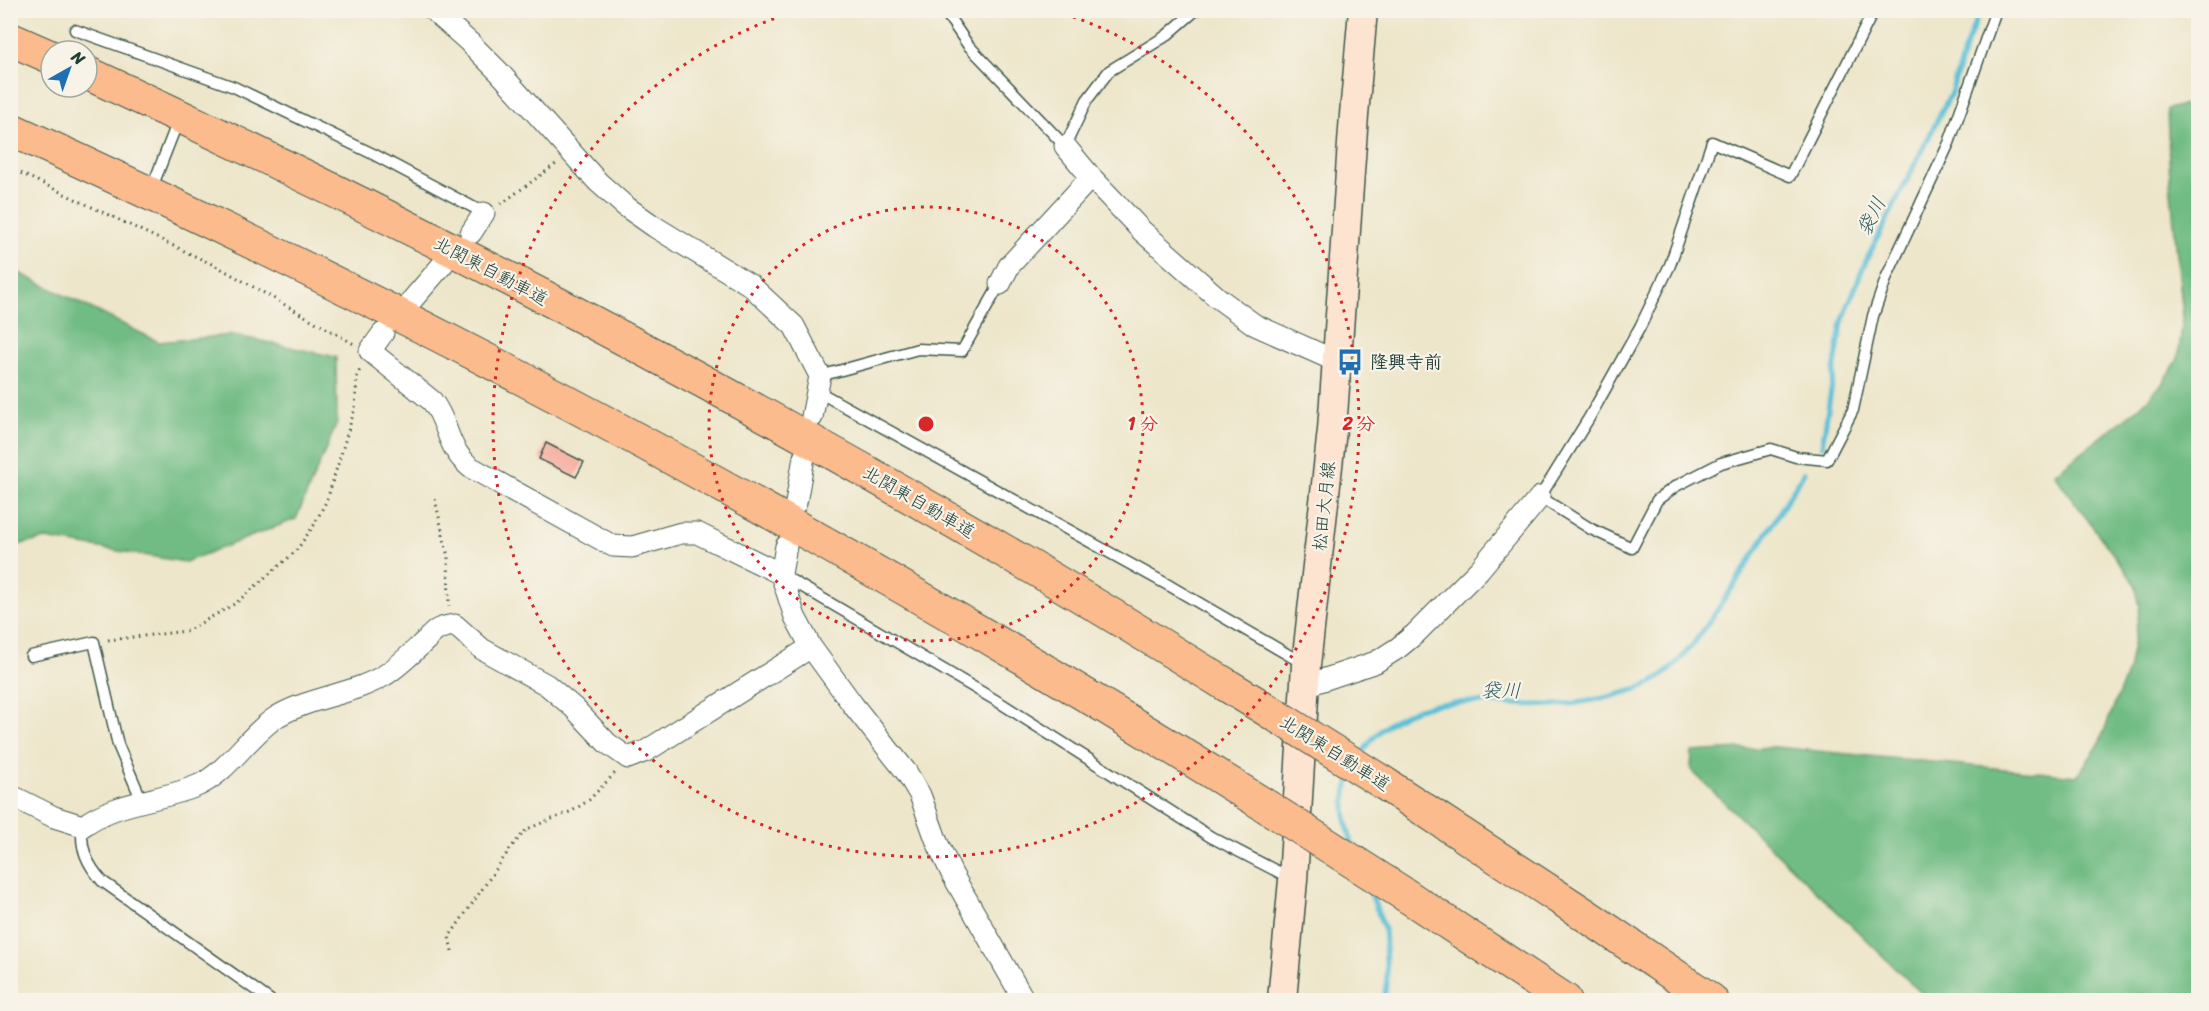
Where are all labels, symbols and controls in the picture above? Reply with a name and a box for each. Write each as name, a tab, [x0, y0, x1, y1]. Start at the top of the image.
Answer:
north arrow	[39, 39, 99, 99]
text: N	[64, 43, 93, 73]
water label: 袋川	[1847, 190, 1896, 242]
street label: 北関東自動車道	[428, 227, 554, 315]
place label: 隆興寺前	[1370, 346, 1442, 378]
bus stop icon: 隆興寺前	[1335, 347, 1365, 377]
text: 1 分	[1128, 408, 1158, 440]
text: 2 分	[1341, 408, 1376, 440]
centre of rings	[916, 414, 936, 434]
street label: 北関東自動車道	[856, 457, 982, 547]
street label: 松田大月線	[1303, 460, 1345, 552]
water label: 袋川	[1481, 673, 1521, 708]
street label: 北関東自動車道	[1273, 706, 1397, 800]

